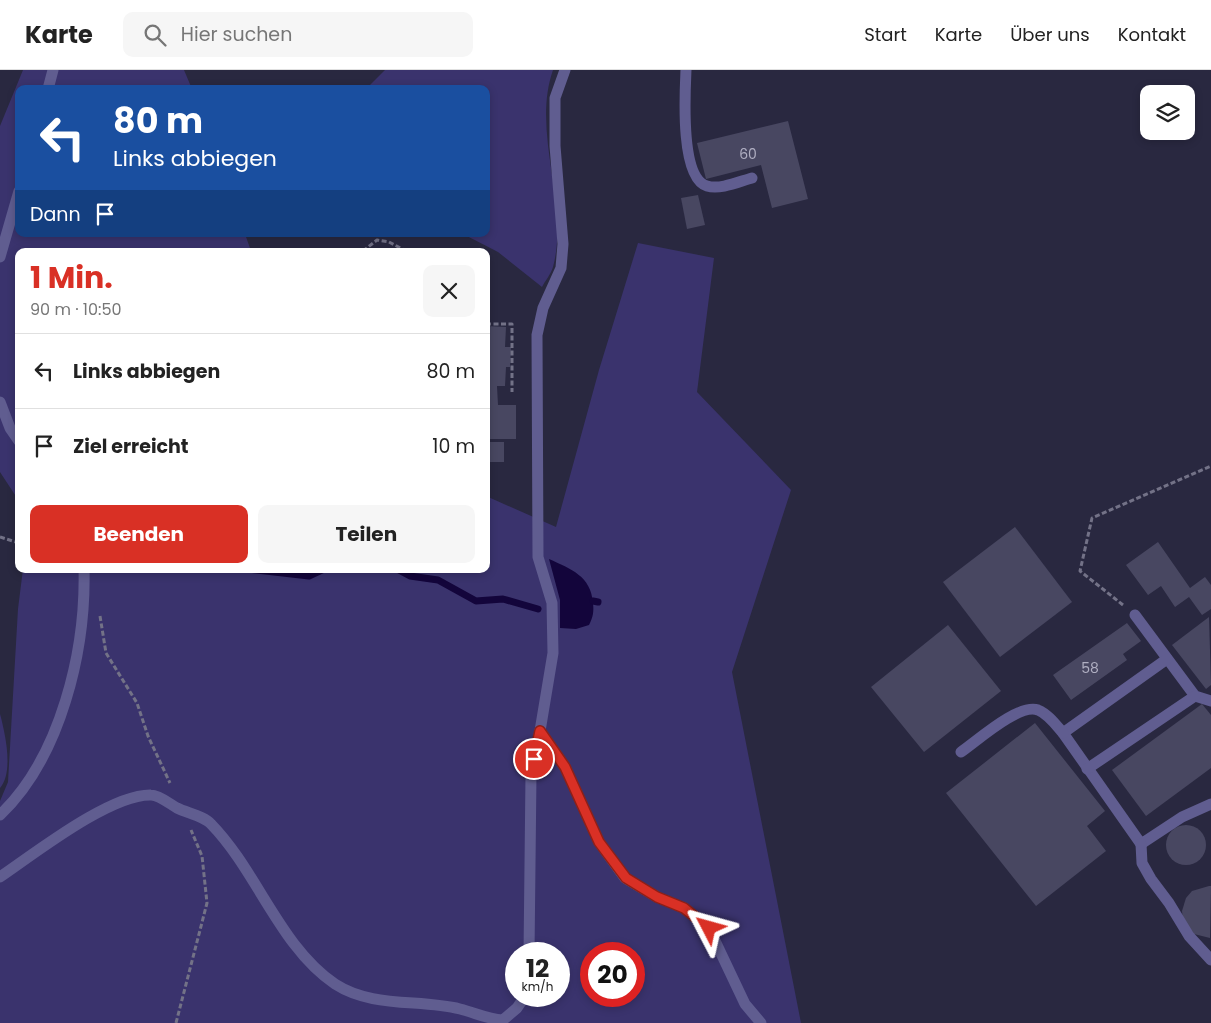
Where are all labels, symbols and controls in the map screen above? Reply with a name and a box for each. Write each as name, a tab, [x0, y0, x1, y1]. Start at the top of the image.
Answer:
search box	[123, 12, 473, 57]
text: Karte	[25, 18, 93, 51]
icon: search	[141, 21, 169, 49]
text: Hier suchen	[181, 21, 292, 48]
text: Start	[864, 22, 907, 47]
text: Karte	[935, 22, 982, 47]
text: Über uns	[1010, 22, 1090, 47]
text: Kontakt	[1118, 22, 1186, 47]
map controls	[1140, 85, 1195, 140]
button: layers	[1140, 85, 1195, 140]
text: 80 m	[113, 96, 203, 145]
icon: left	[30, 105, 95, 170]
text: Links abbiegen	[113, 143, 277, 174]
house number: 60	[739, 144, 757, 164]
icon: arrive	[91, 200, 119, 228]
text: Dann	[30, 201, 81, 228]
text: 1 Min.	[30, 256, 113, 299]
button: close	[423, 265, 475, 317]
text: 90 m · 10:50	[30, 298, 122, 321]
icon: left	[30, 357, 58, 385]
text: Links abbiegen	[73, 358, 220, 385]
text: 80 m	[426, 358, 475, 385]
icon: arrive	[30, 432, 58, 460]
text: Ziel erreicht	[73, 433, 189, 460]
text: 10 m	[432, 433, 475, 460]
button: Beenden	[30, 505, 248, 563]
button: Teilen	[258, 505, 475, 563]
house number: 58	[1081, 658, 1099, 678]
pin	[513, 738, 555, 780]
icon: arrive	[520, 745, 548, 773]
position arrow	[682, 901, 734, 953]
speed limit sign: 20	[580, 942, 645, 1007]
text: 12	[526, 951, 549, 986]
text: km/h	[522, 978, 553, 995]

